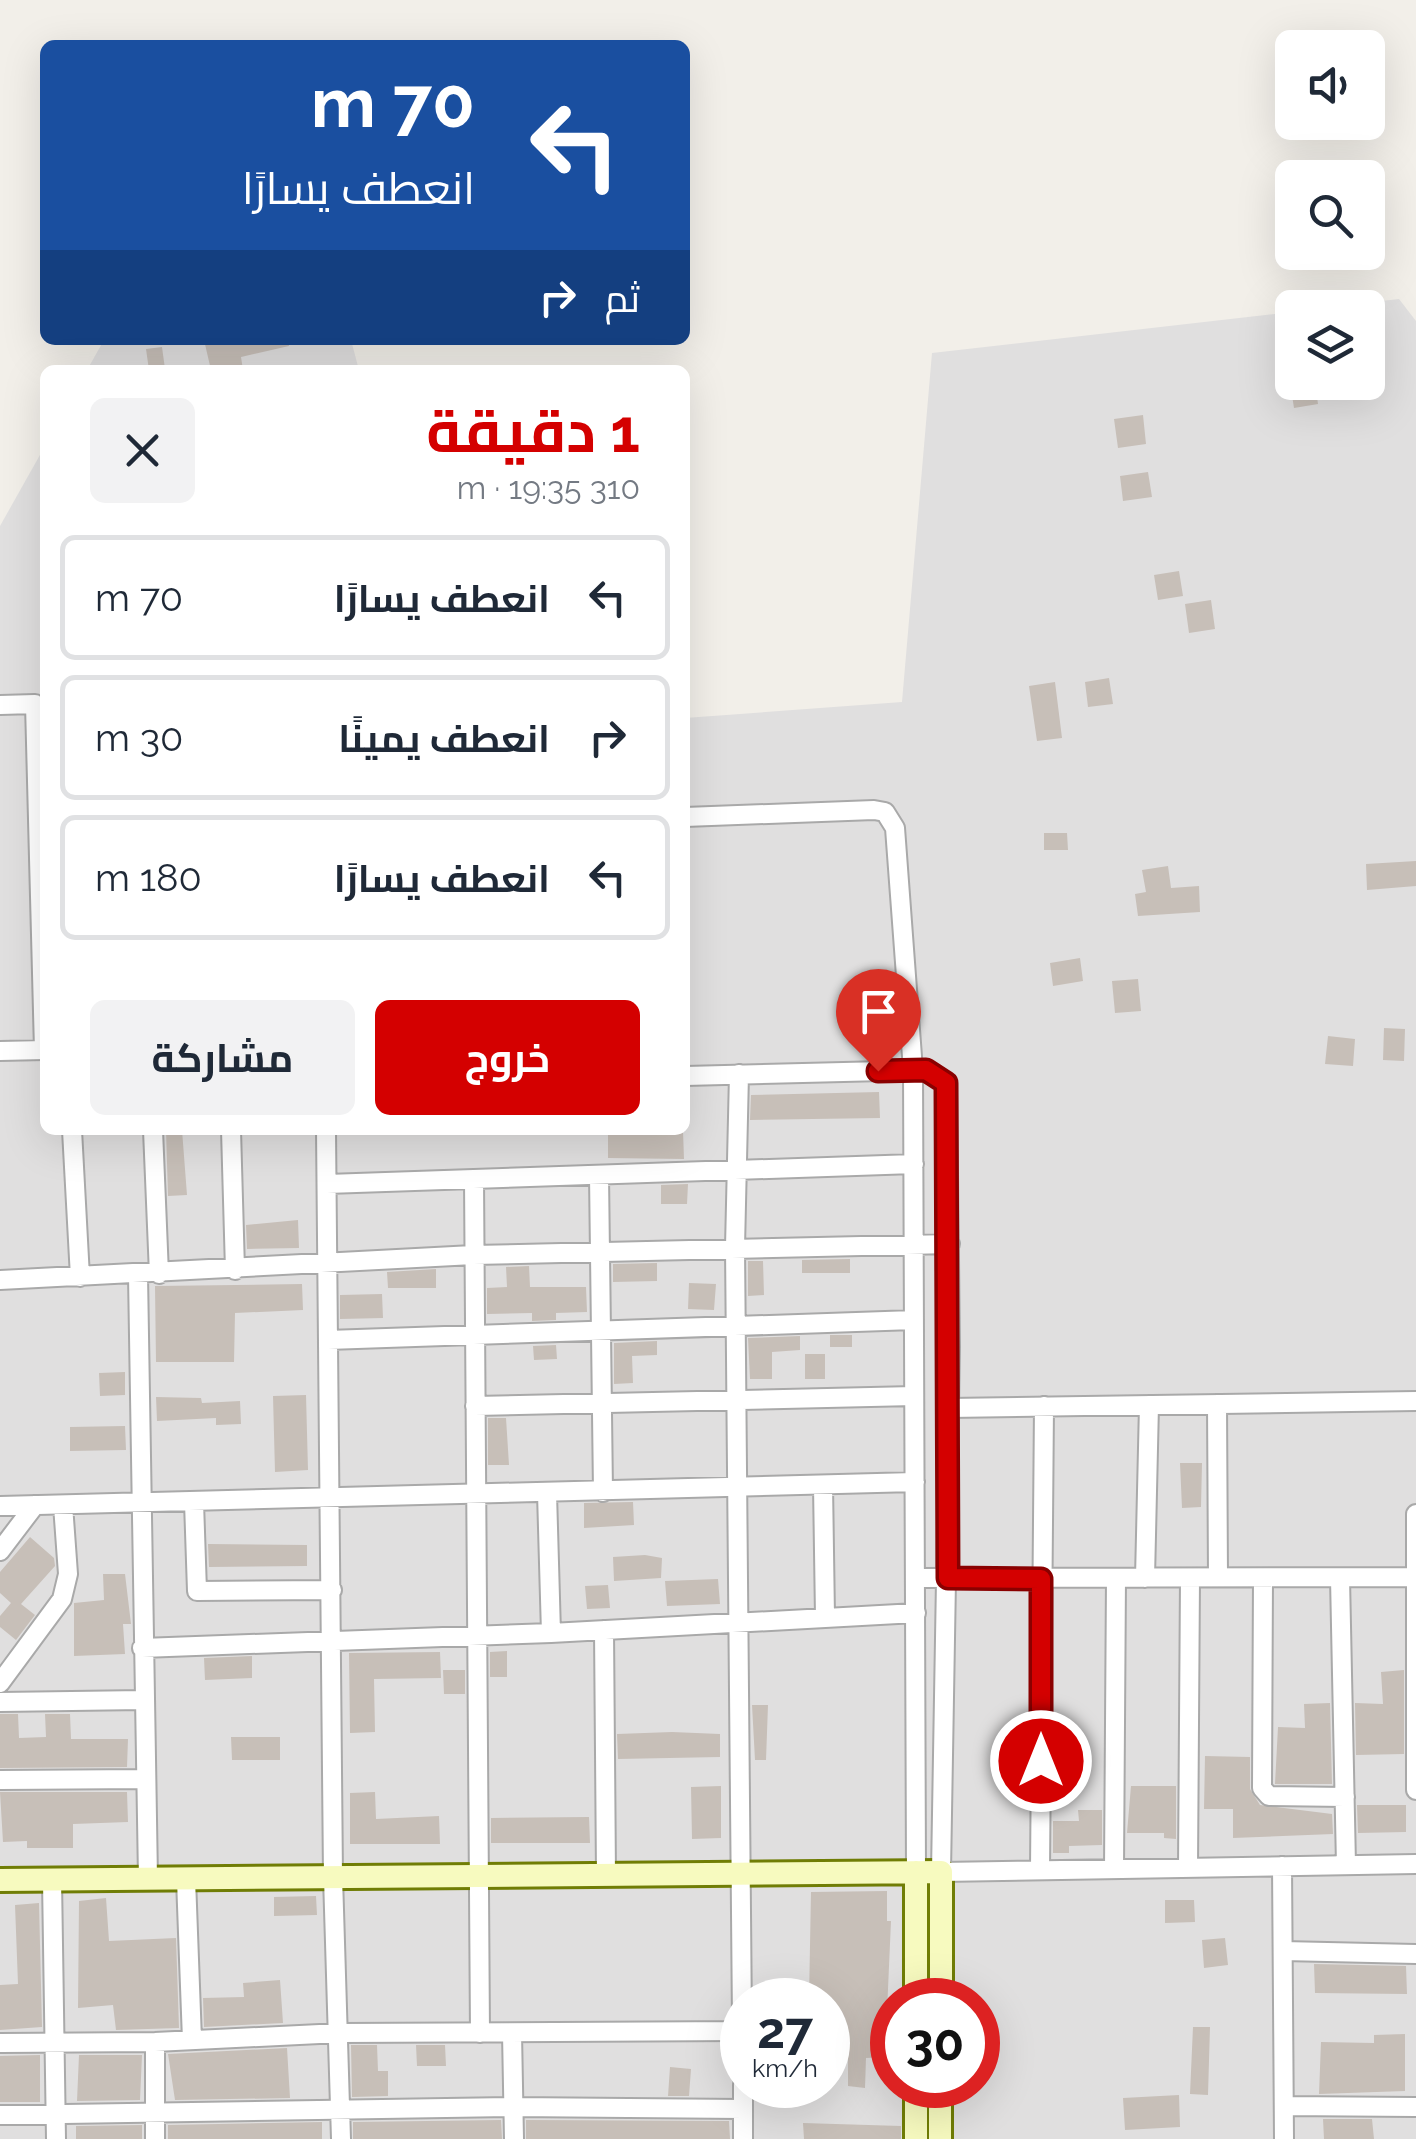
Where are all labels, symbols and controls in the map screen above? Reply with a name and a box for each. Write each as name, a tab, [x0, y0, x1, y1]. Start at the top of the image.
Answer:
map controls	[1275, 30, 1385, 400]
button: sound	[1275, 30, 1385, 140]
text: 70 m	[311, 61, 475, 143]
icon: left	[510, 80, 640, 210]
button: search	[1275, 160, 1385, 270]
text: انعطف يسارًا	[242, 162, 475, 215]
icon: right	[530, 270, 585, 325]
text: ثم	[605, 276, 640, 321]
button: layers	[1275, 290, 1385, 400]
text: 1 دقيقة	[426, 396, 640, 466]
button: close	[90, 398, 195, 503]
text: 310 m · 19:35	[457, 469, 640, 506]
icon: left	[580, 570, 635, 625]
text: 70 m	[95, 575, 183, 620]
text: انعطف يسارًا	[334, 576, 550, 621]
icon: right	[580, 710, 635, 765]
text: 30 m	[95, 715, 183, 760]
text: انعطف يمينًا	[338, 716, 550, 761]
icon: left	[580, 850, 635, 905]
text: 180 m	[95, 855, 202, 900]
text: انعطف يسارًا	[334, 856, 550, 901]
pin	[836, 969, 921, 1072]
icon: arrive	[851, 984, 906, 1039]
button: مشاركة	[90, 1000, 355, 1115]
button: خروج	[375, 1000, 640, 1115]
position arrow	[989, 1709, 1093, 1813]
speed limit sign: 30	[870, 1978, 1000, 2108]
text: 27	[757, 2001, 813, 2060]
text: km/h	[752, 2053, 818, 2083]

